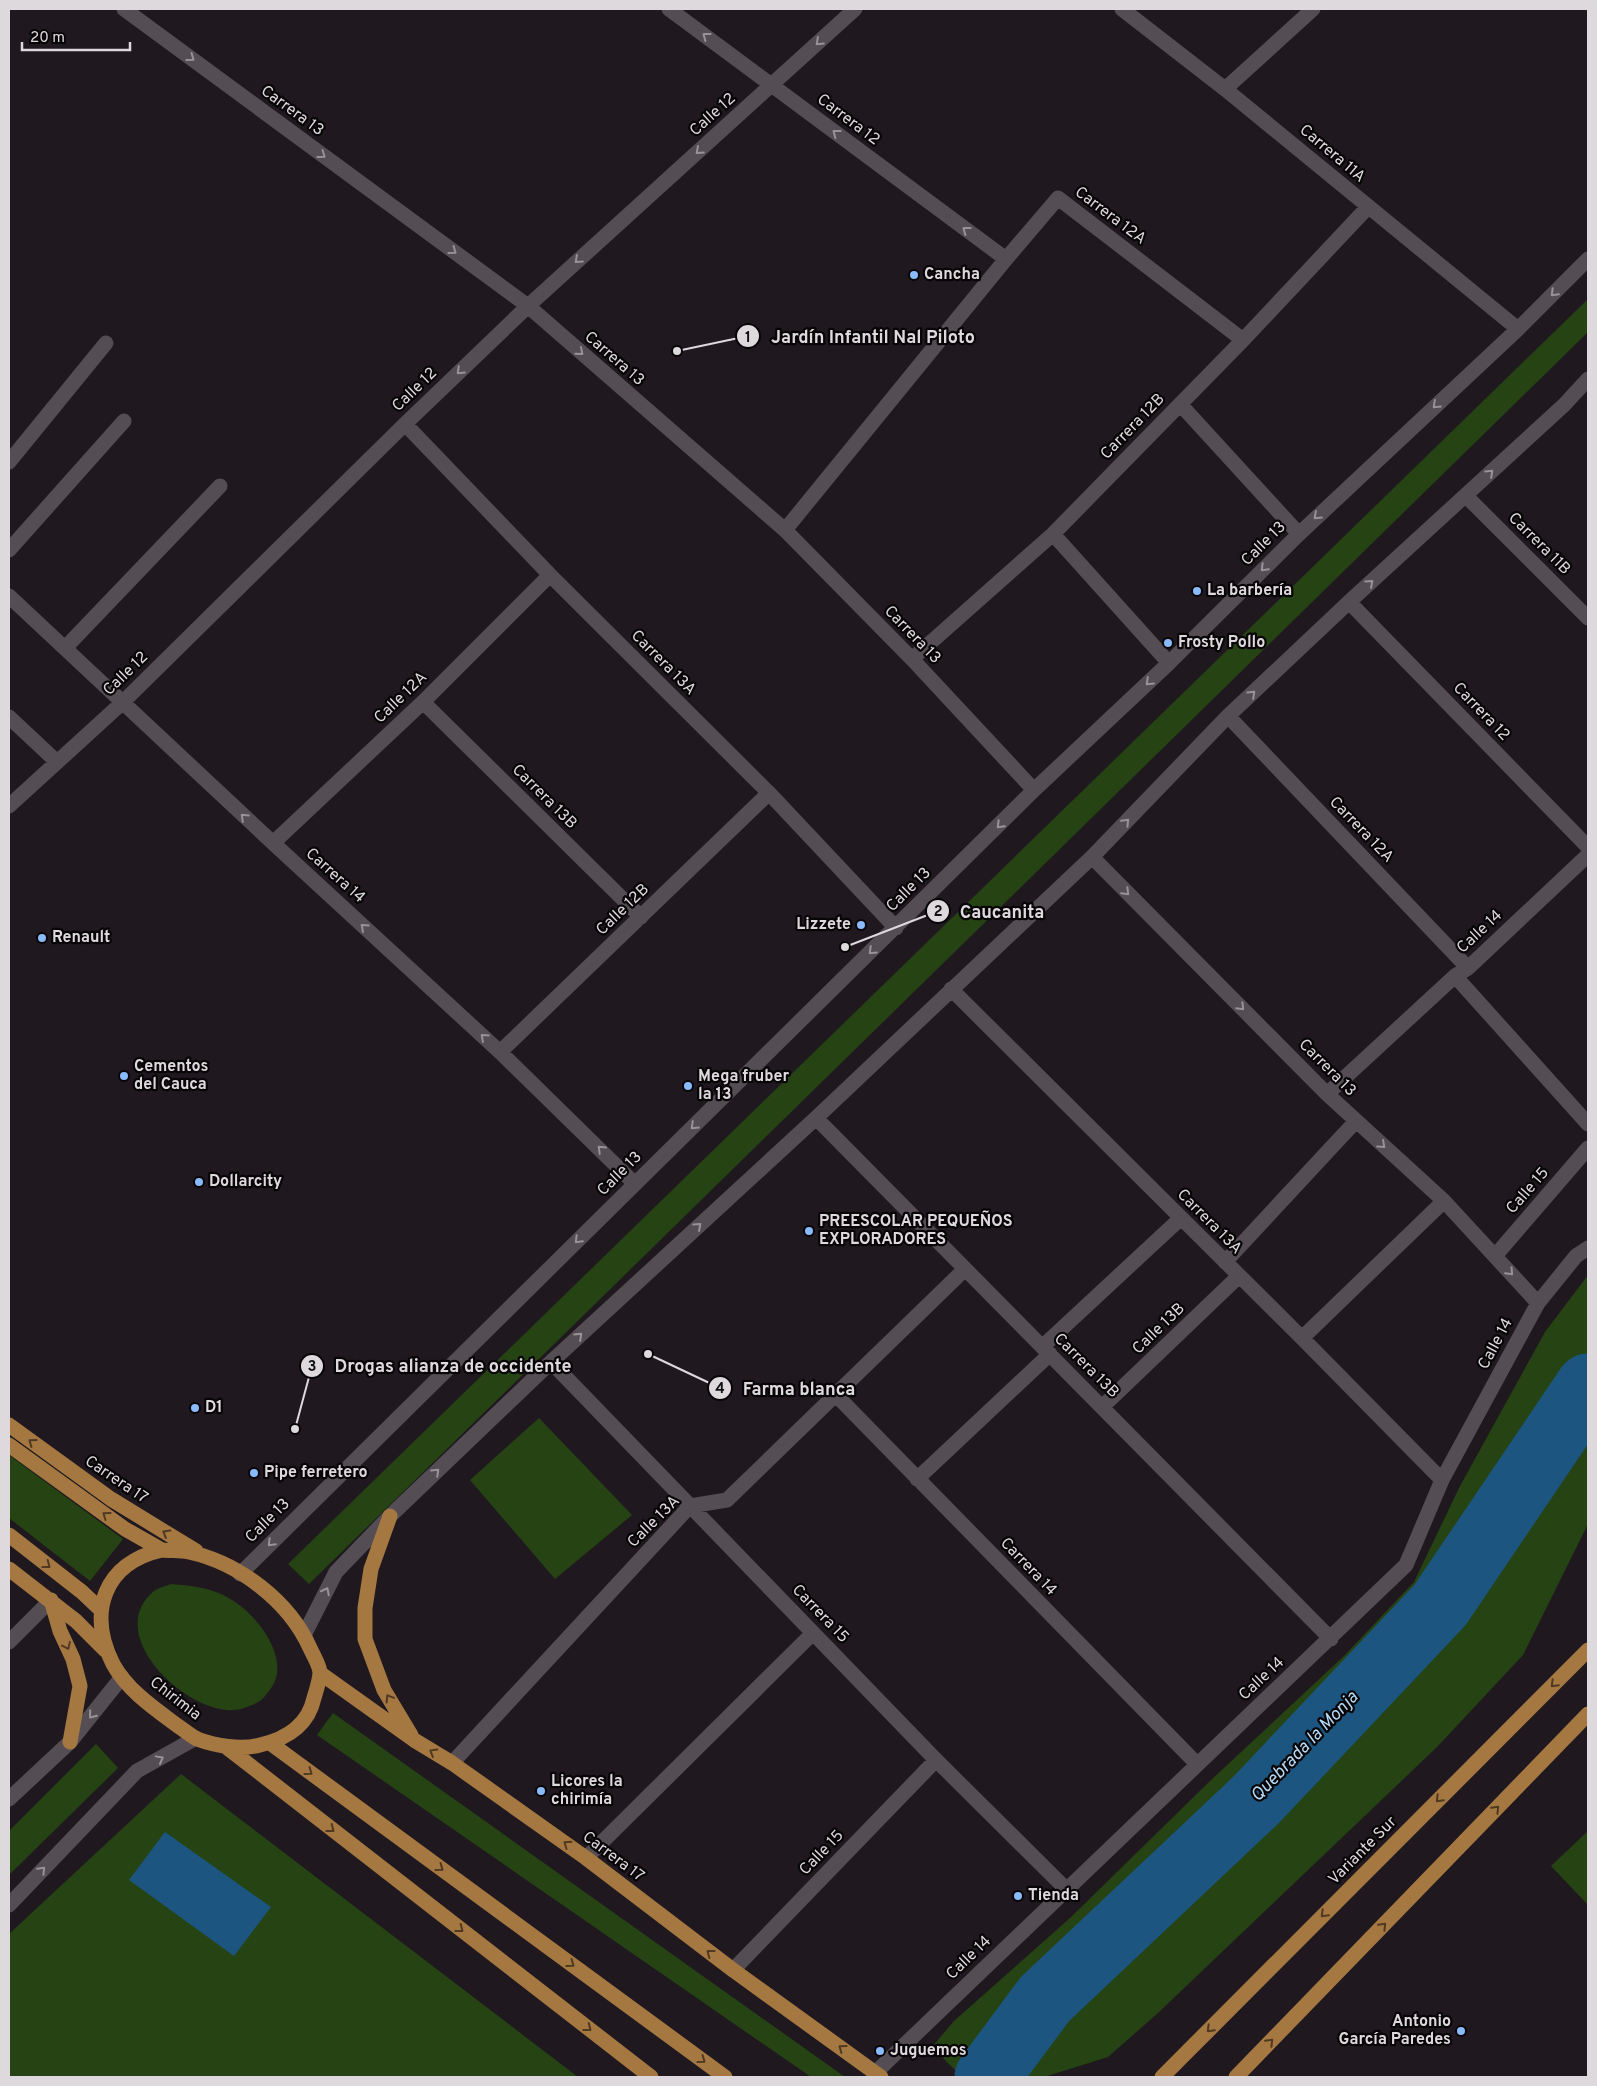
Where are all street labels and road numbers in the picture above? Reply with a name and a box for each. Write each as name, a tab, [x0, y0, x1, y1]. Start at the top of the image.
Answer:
street label: Carrera 13	[256, 81, 328, 141]
street label: Calle 12	[686, 89, 740, 141]
street label: Carrera 12	[813, 90, 883, 150]
street label: Carrera 11A	[1295, 121, 1369, 187]
street label: Carrera 12A	[1070, 183, 1150, 249]
street label: Carrera 13	[580, 327, 648, 391]
street label: Calle 12	[388, 364, 442, 416]
street label: Carrera 12B	[1097, 390, 1169, 464]
street label: Carrera 11B	[1504, 509, 1574, 579]
street label: Calle 13	[1237, 517, 1291, 571]
street label: Carrera 13	[879, 602, 945, 668]
street label: Carrera 13A	[626, 626, 700, 700]
street label: Calle 12	[99, 648, 153, 700]
street label: Calle 12A	[370, 668, 432, 728]
street label: Carrera 12	[1448, 679, 1514, 745]
street label: Carrera 13B	[507, 760, 581, 834]
street label: Carrera 12A	[1324, 793, 1398, 867]
street label: Carrera 14	[301, 844, 369, 908]
street label: Calle 13	[882, 863, 936, 917]
street label: Calle 12B	[592, 880, 654, 940]
street label: Calle 14	[1453, 906, 1507, 958]
street label: Carrera 13	[1294, 1035, 1360, 1101]
street label: Calle 13	[593, 1147, 647, 1201]
street label: Calle 15	[1502, 1164, 1554, 1218]
street label: Carrera 13A	[1172, 1185, 1246, 1259]
street label: Calle 13B	[1128, 1299, 1190, 1359]
street label: Calle 14	[1474, 1315, 1518, 1373]
street label: Carrera 13B	[1049, 1329, 1123, 1403]
street label: Carrera 17	[81, 1452, 151, 1508]
street label: Calle 13A	[624, 1492, 684, 1552]
street label: Calle 13	[241, 1494, 295, 1548]
street label: Carrera 14	[995, 1534, 1061, 1600]
street label: Carrera 15	[787, 1581, 853, 1647]
street label: Calle 14	[1235, 1653, 1289, 1705]
street label: Chirimia	[145, 1673, 205, 1725]
street label: Variante Sur	[1325, 1813, 1401, 1889]
street label: Calle 15	[796, 1826, 848, 1880]
street label: Carrera 17	[578, 1827, 648, 1887]
street label: Calle 14	[942, 1932, 996, 1984]

